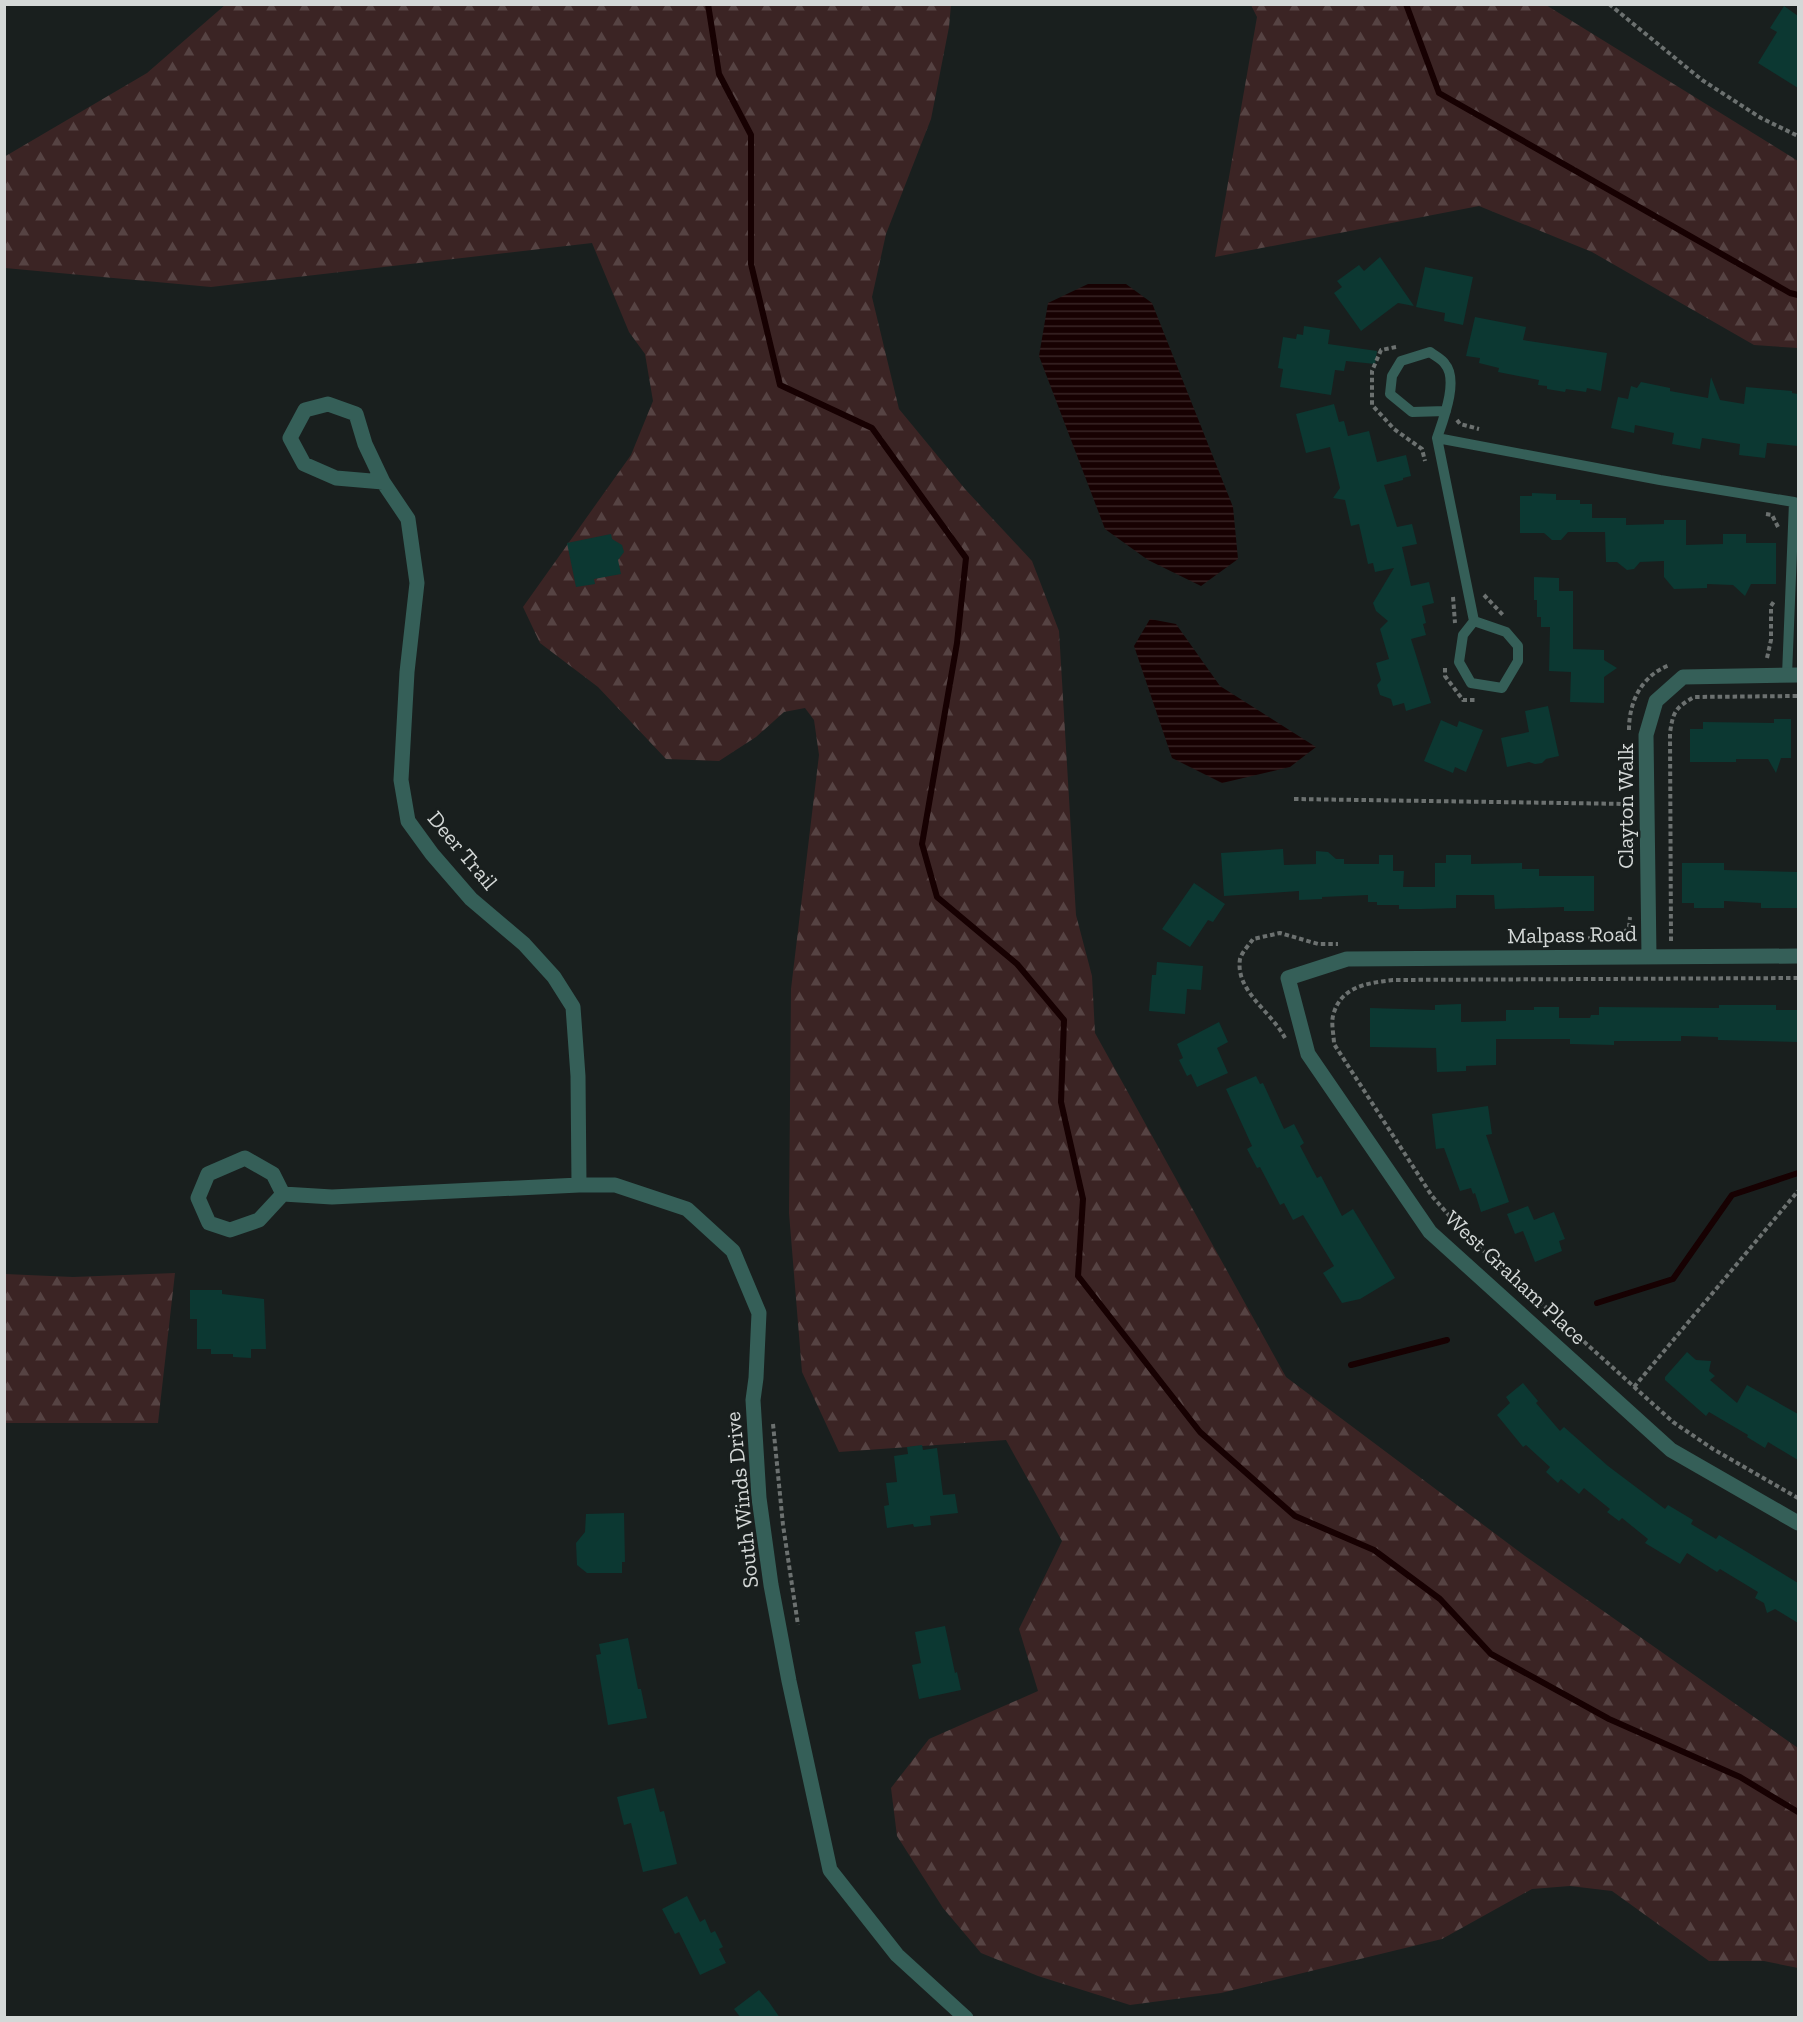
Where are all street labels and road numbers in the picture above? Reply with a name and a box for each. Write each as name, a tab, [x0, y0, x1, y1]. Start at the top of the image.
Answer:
street label: Clayton Walk	[1612, 743, 1639, 869]
street label: Deer Trail	[422, 805, 504, 895]
street label: Malpass Road	[1507, 920, 1637, 949]
street label: West Graham Place	[1439, 1205, 1592, 1350]
street label: South Winds Drive	[719, 1410, 764, 1590]

